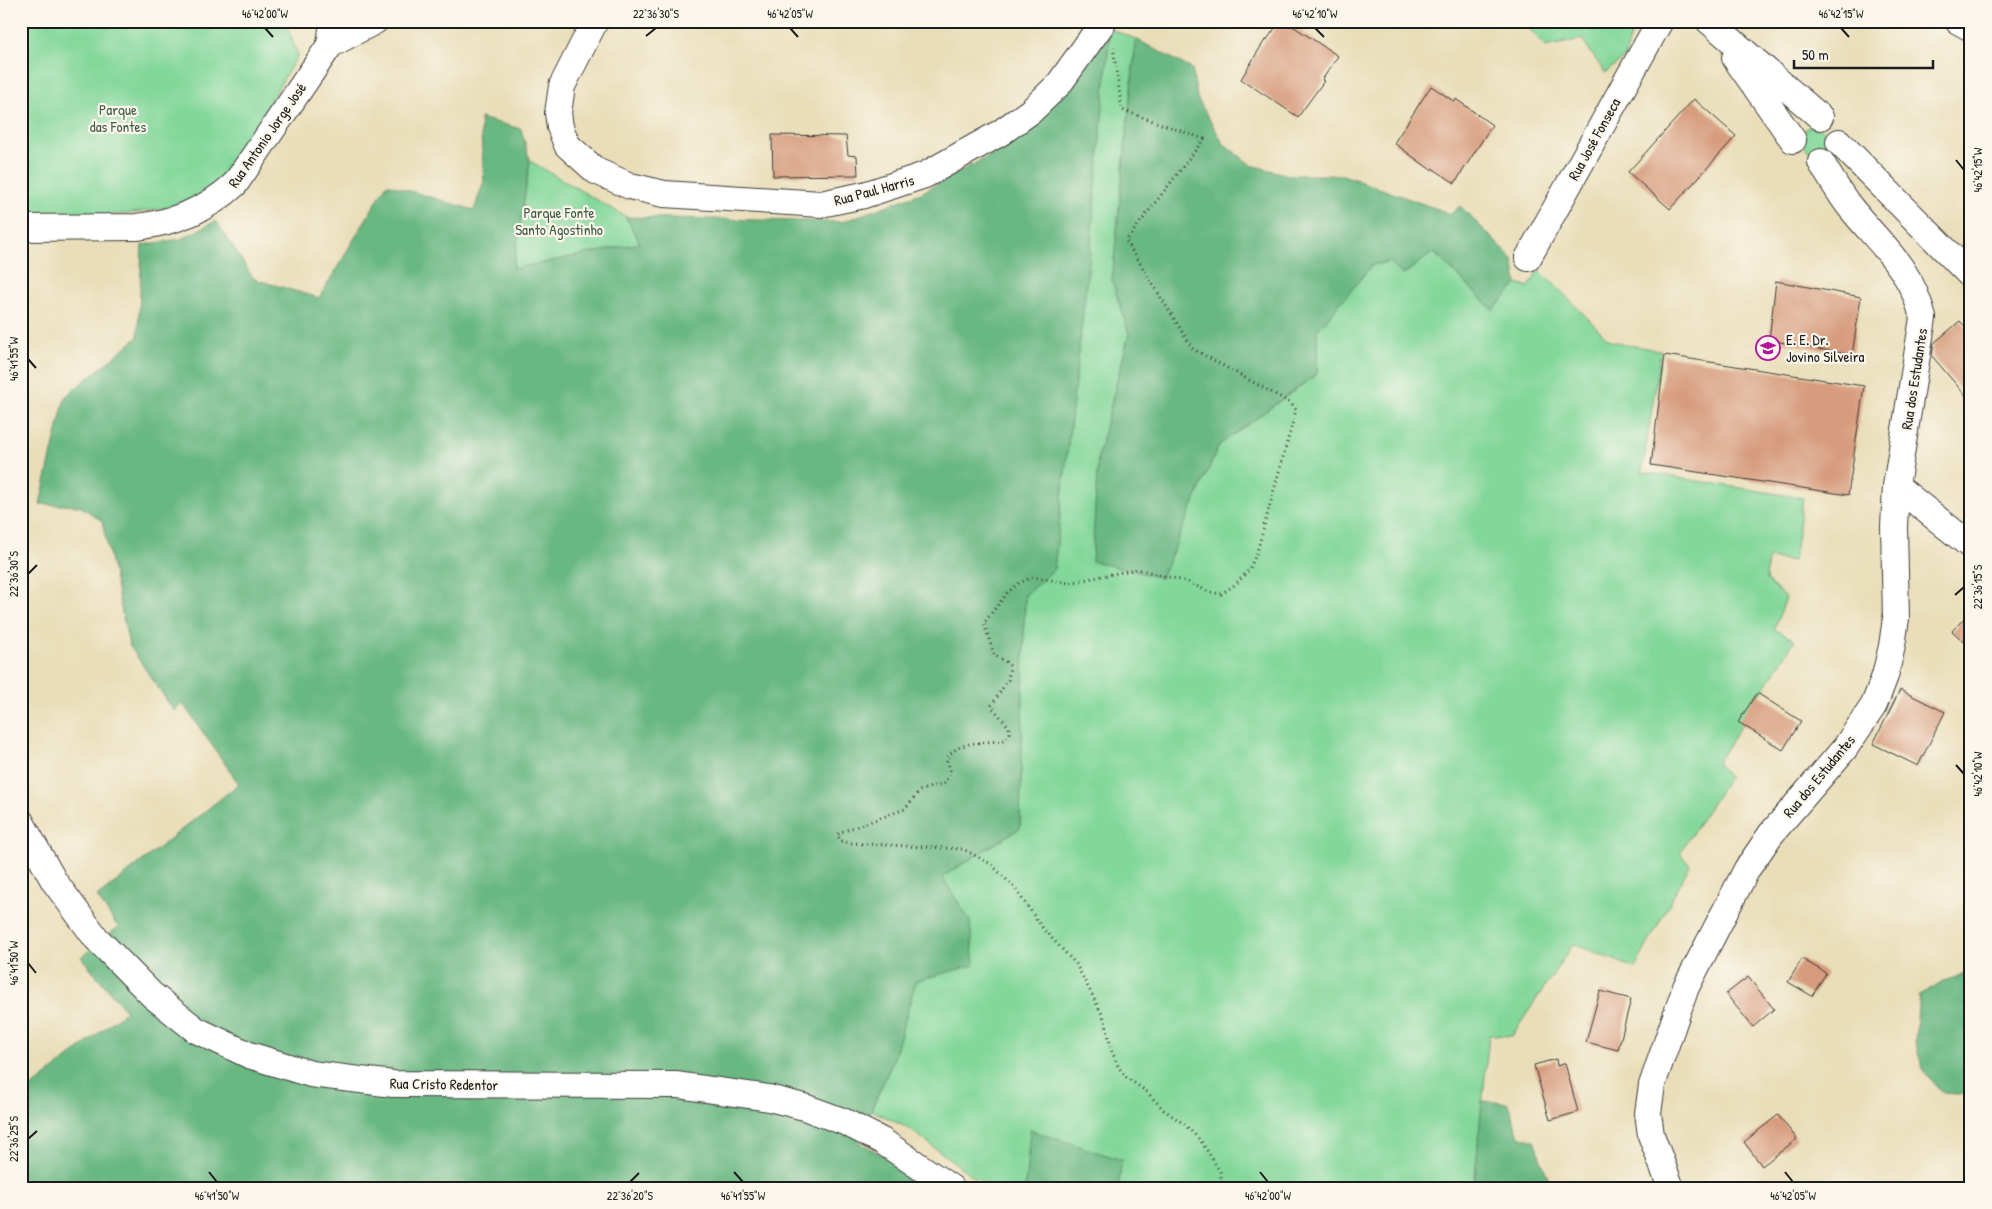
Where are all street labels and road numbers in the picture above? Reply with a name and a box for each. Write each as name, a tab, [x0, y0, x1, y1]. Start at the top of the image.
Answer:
street label: Rua Antonio Jorge José	[223, 78, 311, 192]
street label: Rua José Fonseca	[1563, 94, 1625, 184]
street label: Rua Paul Harris	[832, 169, 917, 211]
street label: Rua dos Estudantes	[1896, 327, 1932, 431]
street label: Rua dos Estudantes	[1778, 730, 1860, 822]
street label: Rua Cristo Redentor	[390, 1073, 499, 1095]

